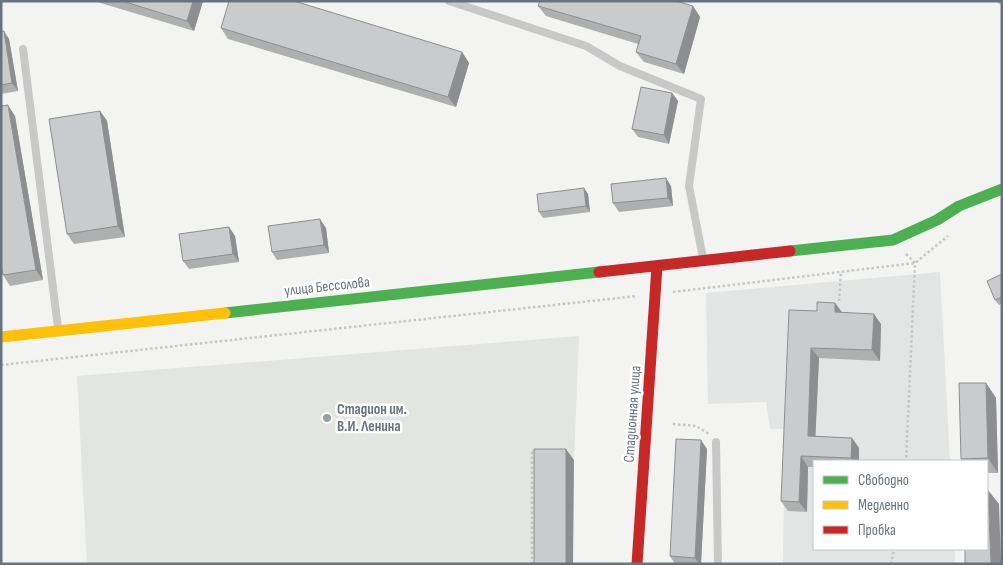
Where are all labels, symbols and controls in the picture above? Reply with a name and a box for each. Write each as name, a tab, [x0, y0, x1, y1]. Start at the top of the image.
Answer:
street label: улица Бессолова	[283, 273, 371, 300]
street label: Стадионная улица	[620, 365, 645, 463]
place label: Стадион им. В.И. Ленина	[337, 400, 407, 436]
marker: Стадион им. В.И. Ленина	[321, 412, 333, 424]
legend	[813, 460, 988, 550]
text: Свободно	[858, 471, 909, 490]
text: Медленно	[858, 496, 909, 515]
text: Пробка	[858, 521, 896, 540]

